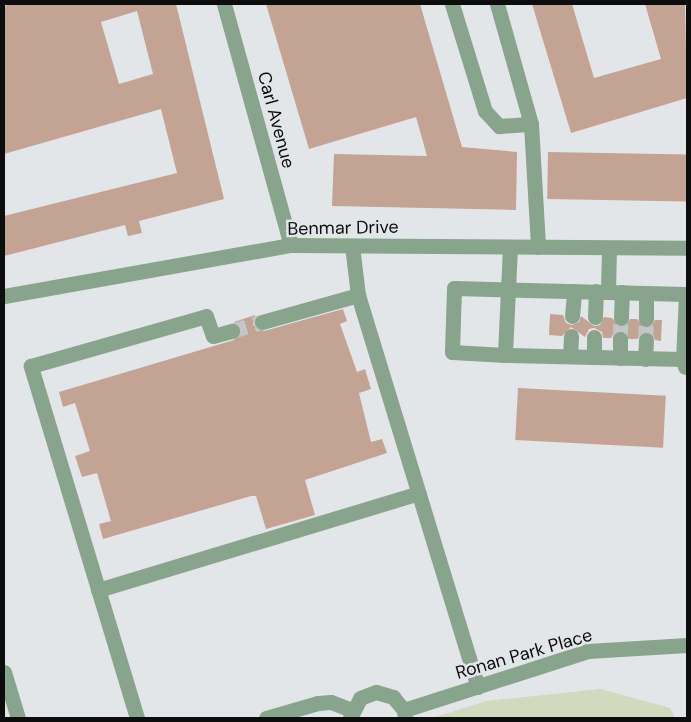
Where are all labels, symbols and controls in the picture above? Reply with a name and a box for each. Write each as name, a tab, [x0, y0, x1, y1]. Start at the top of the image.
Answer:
street label: Carl Avenue	[253, 69, 299, 171]
street label: Benmar Drive	[287, 216, 399, 240]
street label: Ronan Park Place	[453, 624, 595, 684]

